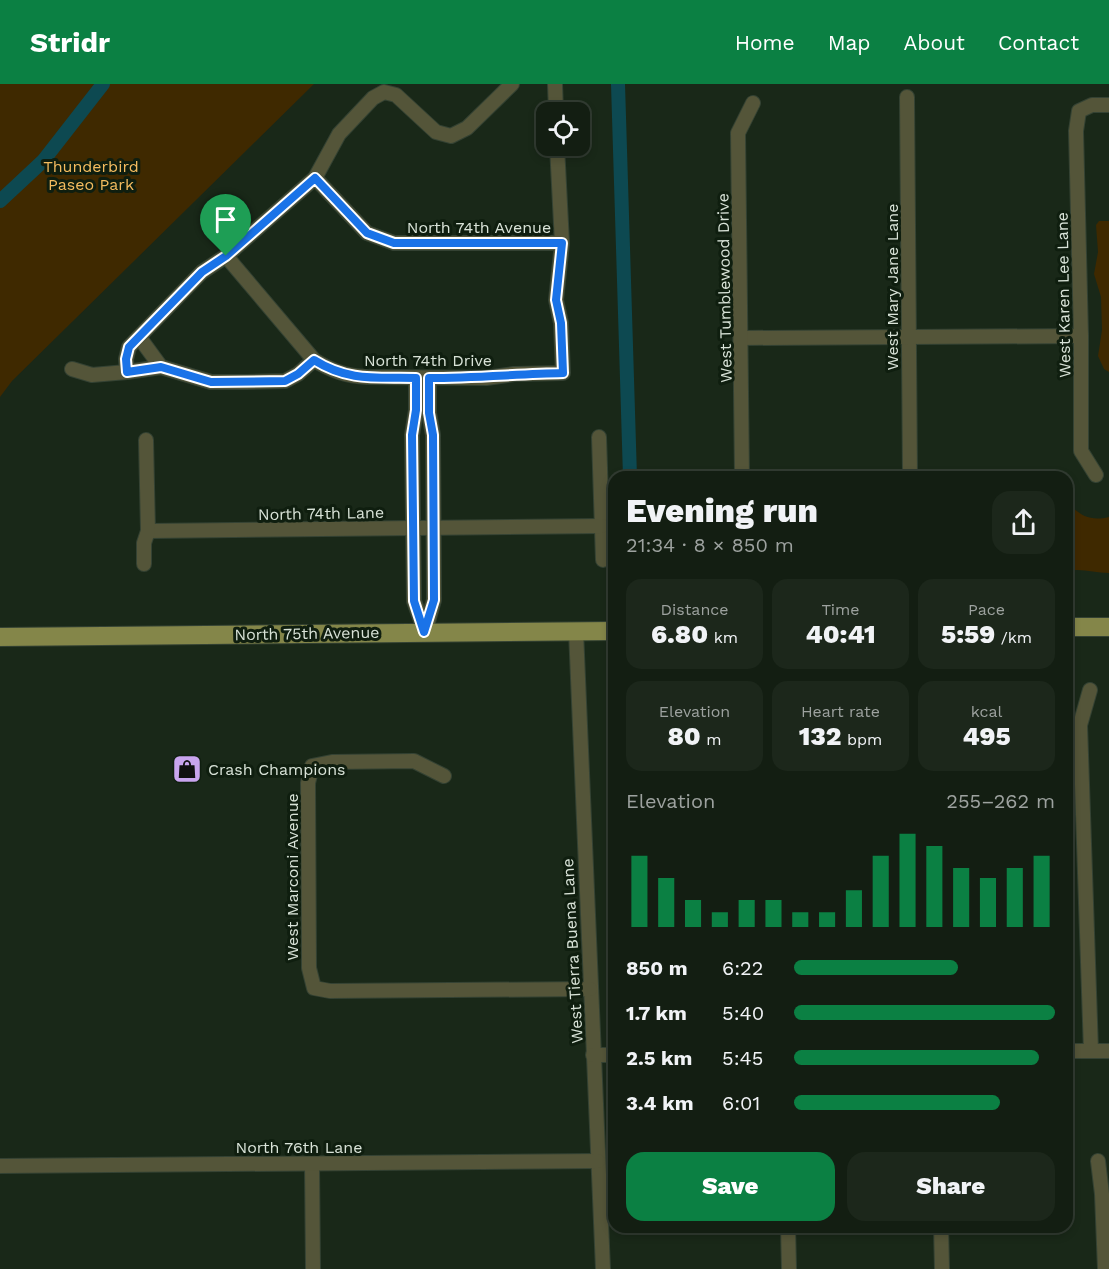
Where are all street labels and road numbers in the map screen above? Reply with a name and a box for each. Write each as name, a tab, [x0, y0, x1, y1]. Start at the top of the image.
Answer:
street label: West Tumblewood Drive	[713, 193, 736, 383]
street label: West Mary Jane Lane	[883, 204, 902, 370]
street label: West Karen Lee Lane	[1053, 212, 1074, 378]
street label: North 74th Avenue	[407, 218, 551, 237]
street label: North 74th Drive	[364, 351, 492, 370]
street label: North 74th Lane	[258, 503, 384, 524]
street label: North 75th Avenue	[234, 623, 380, 644]
street label: West Marconi Avenue	[283, 793, 302, 961]
street label: West Tierra Buena Lane	[558, 858, 587, 1044]
street label: North 76th Lane	[236, 1138, 362, 1157]

